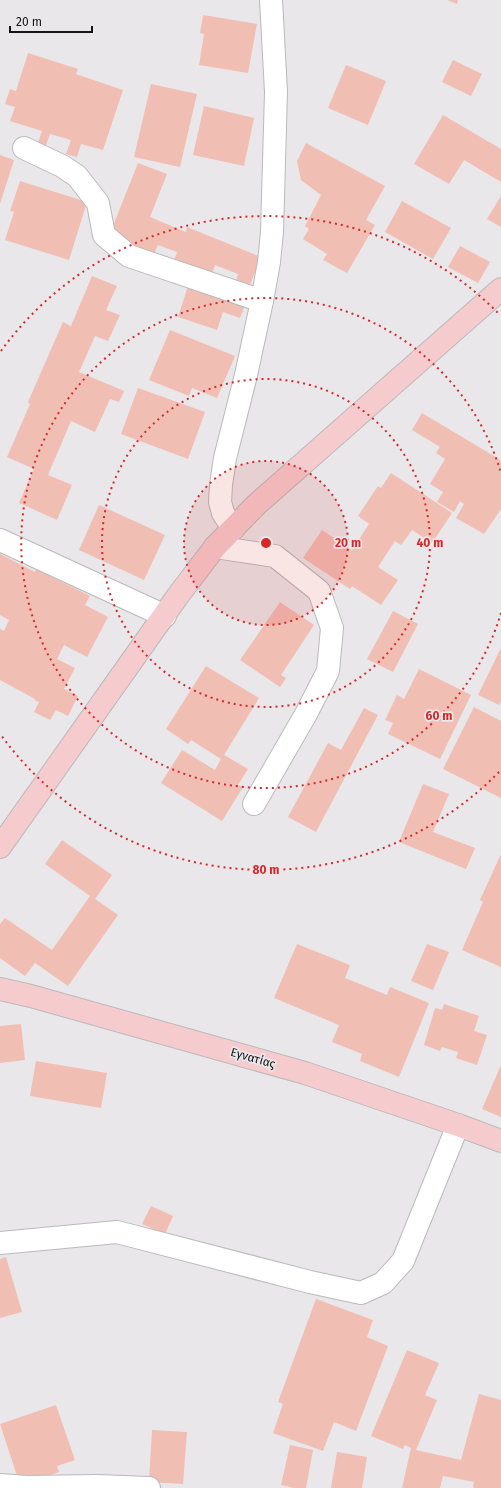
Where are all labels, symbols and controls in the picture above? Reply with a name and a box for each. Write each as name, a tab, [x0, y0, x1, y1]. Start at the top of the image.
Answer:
scale bar	[10, 8, 92, 34]
text: 20 m	[16, 15, 42, 29]
centre of rings	[259, 536, 273, 550]
text: 20 m	[335, 536, 361, 550]
text: 40 m	[417, 536, 443, 550]
text: 60 m	[426, 709, 452, 723]
text: 80 m	[253, 863, 279, 877]
street label: Εγνατίας	[229, 1045, 277, 1071]

